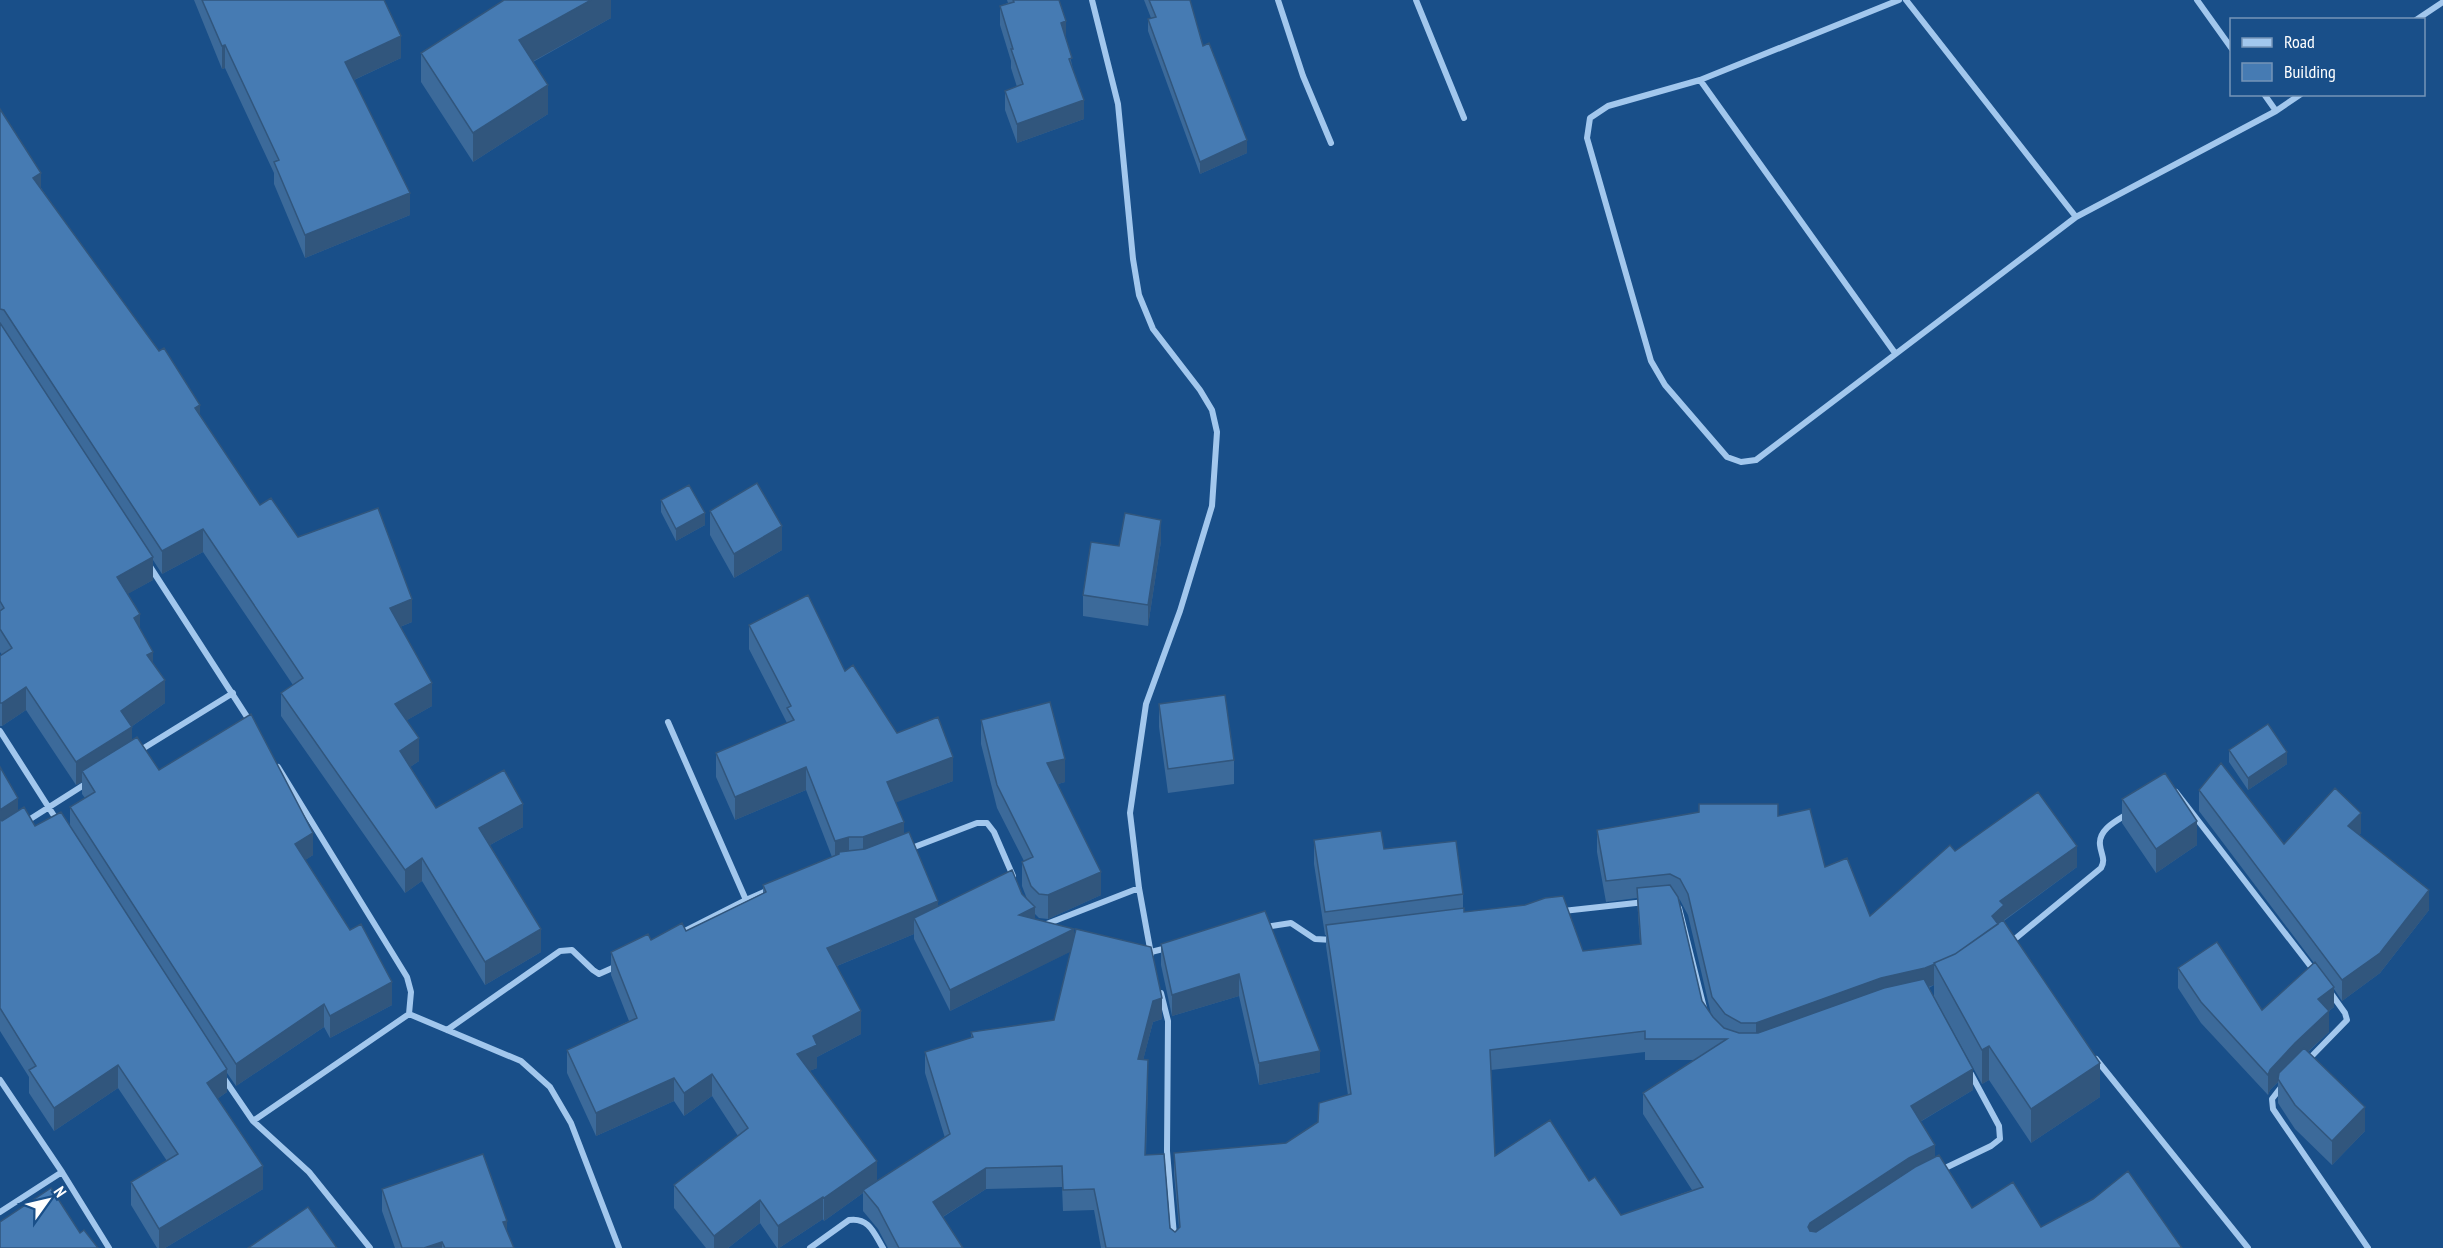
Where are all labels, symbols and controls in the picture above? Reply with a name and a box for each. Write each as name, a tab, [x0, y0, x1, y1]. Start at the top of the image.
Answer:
legend	[2230, 18, 2425, 96]
text: Road	[2284, 30, 2315, 53]
text: Building	[2284, 60, 2336, 83]
north arrow	[18, 1170, 78, 1230]
text: N	[50, 1182, 71, 1201]

